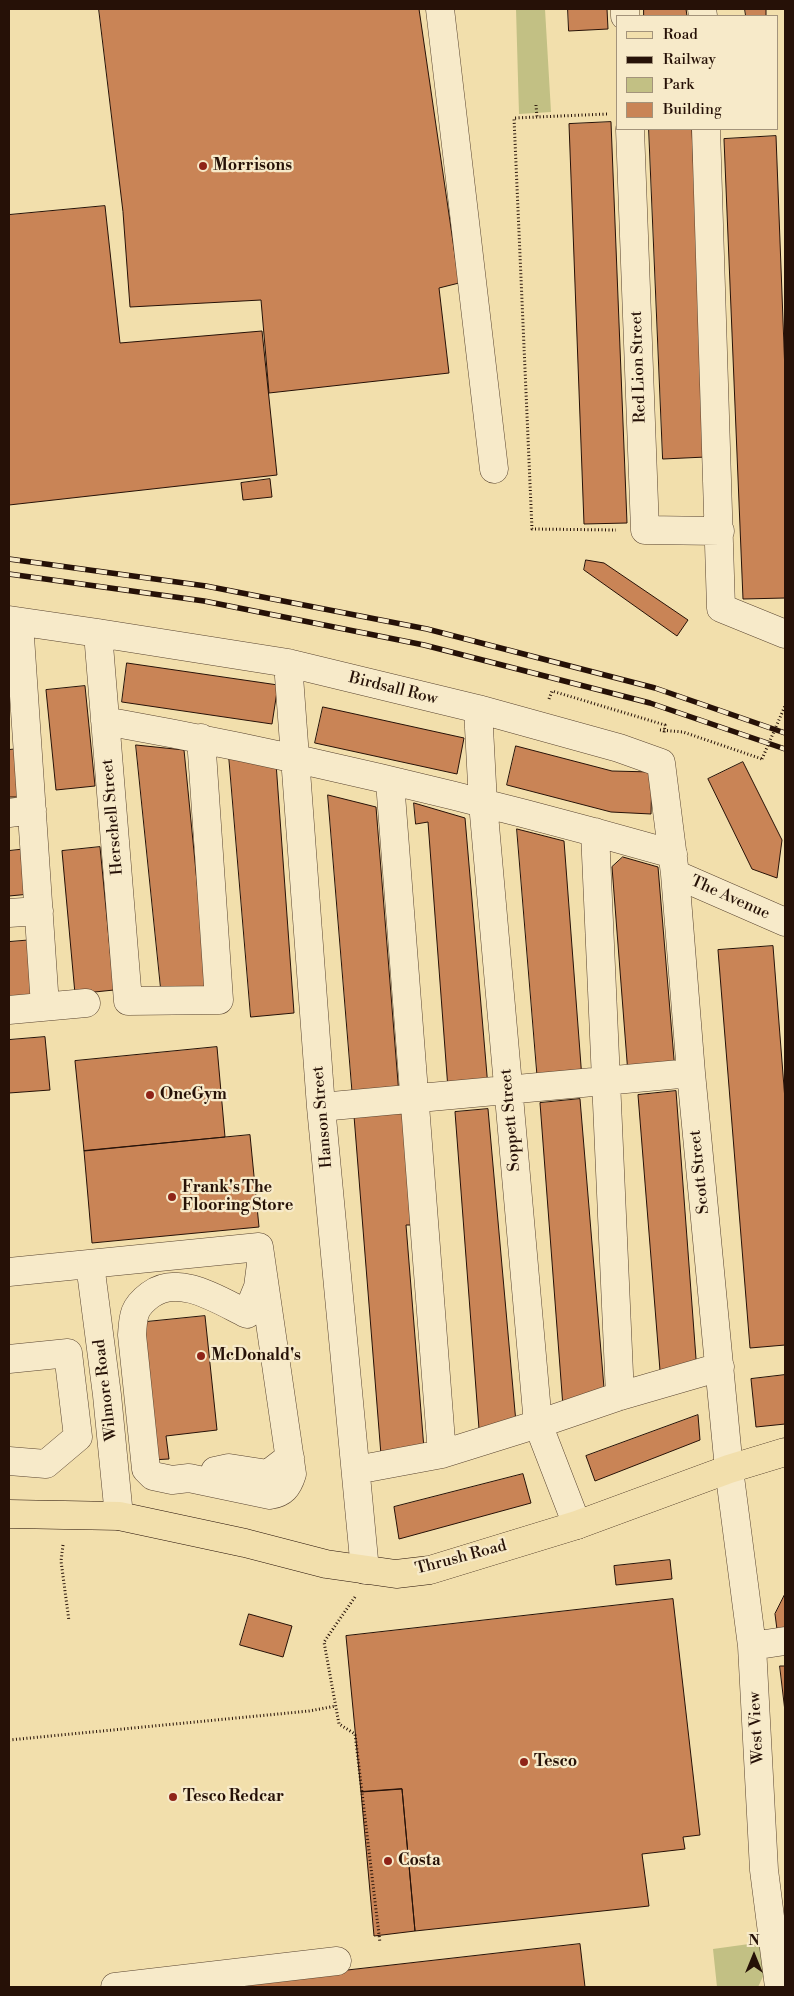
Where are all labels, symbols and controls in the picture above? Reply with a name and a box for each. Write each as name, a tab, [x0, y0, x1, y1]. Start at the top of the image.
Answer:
legend	[616, 15, 779, 130]
text: Road	[663, 25, 698, 44]
text: Railway	[663, 50, 716, 69]
text: Park	[663, 75, 694, 94]
text: Building	[663, 100, 722, 119]
place label: Morrisons	[213, 156, 292, 176]
marker: Morrisons	[197, 160, 209, 172]
street label: Red Lion Street	[627, 310, 651, 424]
street label: Birdsall Row	[347, 669, 439, 709]
street label: Herschell Street	[98, 758, 128, 876]
street label: The Avenue	[687, 872, 773, 924]
street label: Hanson Street	[309, 1065, 337, 1169]
street label: Soppett Street	[497, 1068, 525, 1172]
place label: OneGym	[160, 1085, 227, 1105]
marker: OneGym	[144, 1089, 156, 1101]
street label: Scott Street	[686, 1129, 714, 1215]
place label: Frank's The Flooring Store	[182, 1178, 293, 1216]
marker: Frank's The Flooring Store	[166, 1191, 178, 1203]
street label: Wilmore Road	[90, 1338, 122, 1442]
place label: McDonald's	[211, 1346, 301, 1366]
marker: McDonald's	[195, 1350, 207, 1362]
street label: Thrush Road	[413, 1537, 509, 1579]
street label: West View	[746, 1691, 768, 1765]
place label: Tesco	[534, 1752, 577, 1772]
marker: Tesco	[518, 1756, 530, 1768]
place label: Tesco Redcar	[183, 1787, 284, 1807]
marker: Tesco Redcar	[167, 1791, 179, 1803]
place label: Costa	[398, 1851, 441, 1871]
marker: Costa	[382, 1855, 394, 1867]
north arrow	[729, 1931, 779, 1981]
text: N	[748, 1932, 760, 1950]

